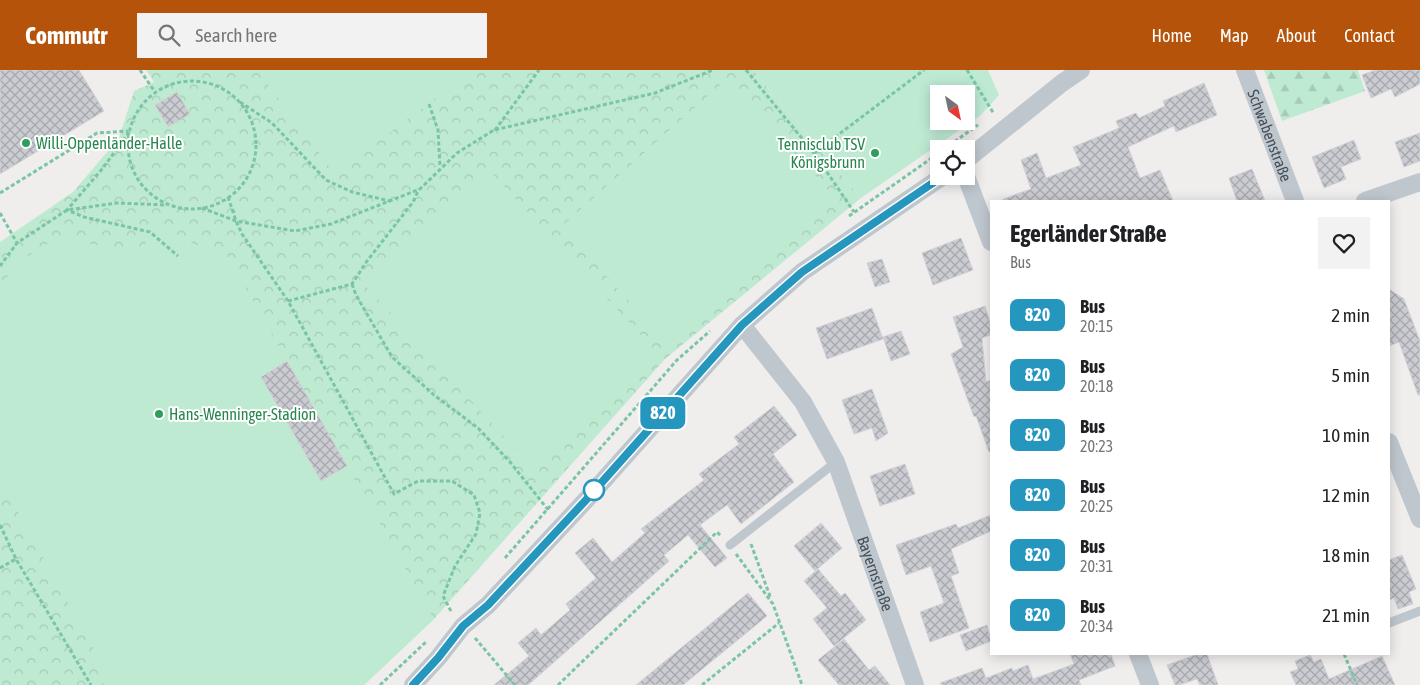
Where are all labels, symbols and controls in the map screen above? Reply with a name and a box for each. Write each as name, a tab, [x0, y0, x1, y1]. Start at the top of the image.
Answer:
search box	[137, 13, 487, 58]
icon: search	[155, 21, 183, 49]
text: Commutr	[25, 22, 107, 49]
text: Search here	[195, 24, 277, 46]
text: Home	[1152, 25, 1192, 46]
text: Map	[1220, 25, 1249, 46]
text: About	[1277, 25, 1316, 46]
text: Contact	[1344, 25, 1395, 46]
north arrow	[930, 85, 975, 130]
map controls	[930, 85, 975, 185]
street label: Schwabenstraße	[1244, 87, 1296, 184]
place label: Willi-Oppenländer-Halle	[36, 134, 182, 153]
place label: Tennisclub TSV Königsbrunn	[778, 135, 865, 172]
marker: Willi-Oppenländer-Halle	[20, 137, 32, 149]
button: locate	[930, 140, 975, 185]
marker: Tennisclub TSV Königsbrunn	[869, 147, 881, 159]
button: heart	[1318, 217, 1370, 269]
text: Egerländer Straße	[1010, 220, 1167, 247]
text: Bus	[1010, 253, 1031, 271]
text: Bus	[1080, 295, 1105, 317]
text: 820	[1025, 304, 1050, 325]
text: 2 min	[1331, 304, 1370, 326]
text: 20:15	[1080, 317, 1113, 335]
text: Bus	[1080, 355, 1105, 377]
text: 820	[1025, 364, 1050, 385]
text: 5 min	[1331, 364, 1370, 386]
text: 20:18	[1080, 377, 1113, 395]
line badge: 820	[634, 397, 692, 429]
text: 820	[650, 402, 676, 423]
place label: Hans-Wenninger-Stadion	[169, 405, 316, 424]
marker: Hans-Wenninger-Stadion	[153, 408, 165, 420]
text: Bus	[1080, 415, 1105, 437]
text: 820	[1025, 424, 1050, 445]
text: 10 min	[1322, 424, 1370, 446]
text: 20:23	[1080, 437, 1113, 455]
text: Bus	[1080, 475, 1105, 497]
unlabelled marker	[583, 479, 605, 501]
text: 820	[1025, 484, 1050, 505]
text: 12 min	[1322, 484, 1370, 506]
text: 20:25	[1080, 497, 1113, 515]
street label: Bayernstraße	[854, 534, 897, 613]
text: Bus	[1080, 535, 1105, 557]
text: 820	[1025, 544, 1050, 565]
text: 18 min	[1322, 544, 1370, 566]
text: 20:31	[1080, 557, 1113, 575]
text: Bus	[1080, 595, 1105, 617]
text: 820	[1025, 604, 1050, 625]
text: 21 min	[1322, 604, 1370, 626]
text: 20:34	[1080, 617, 1113, 635]

